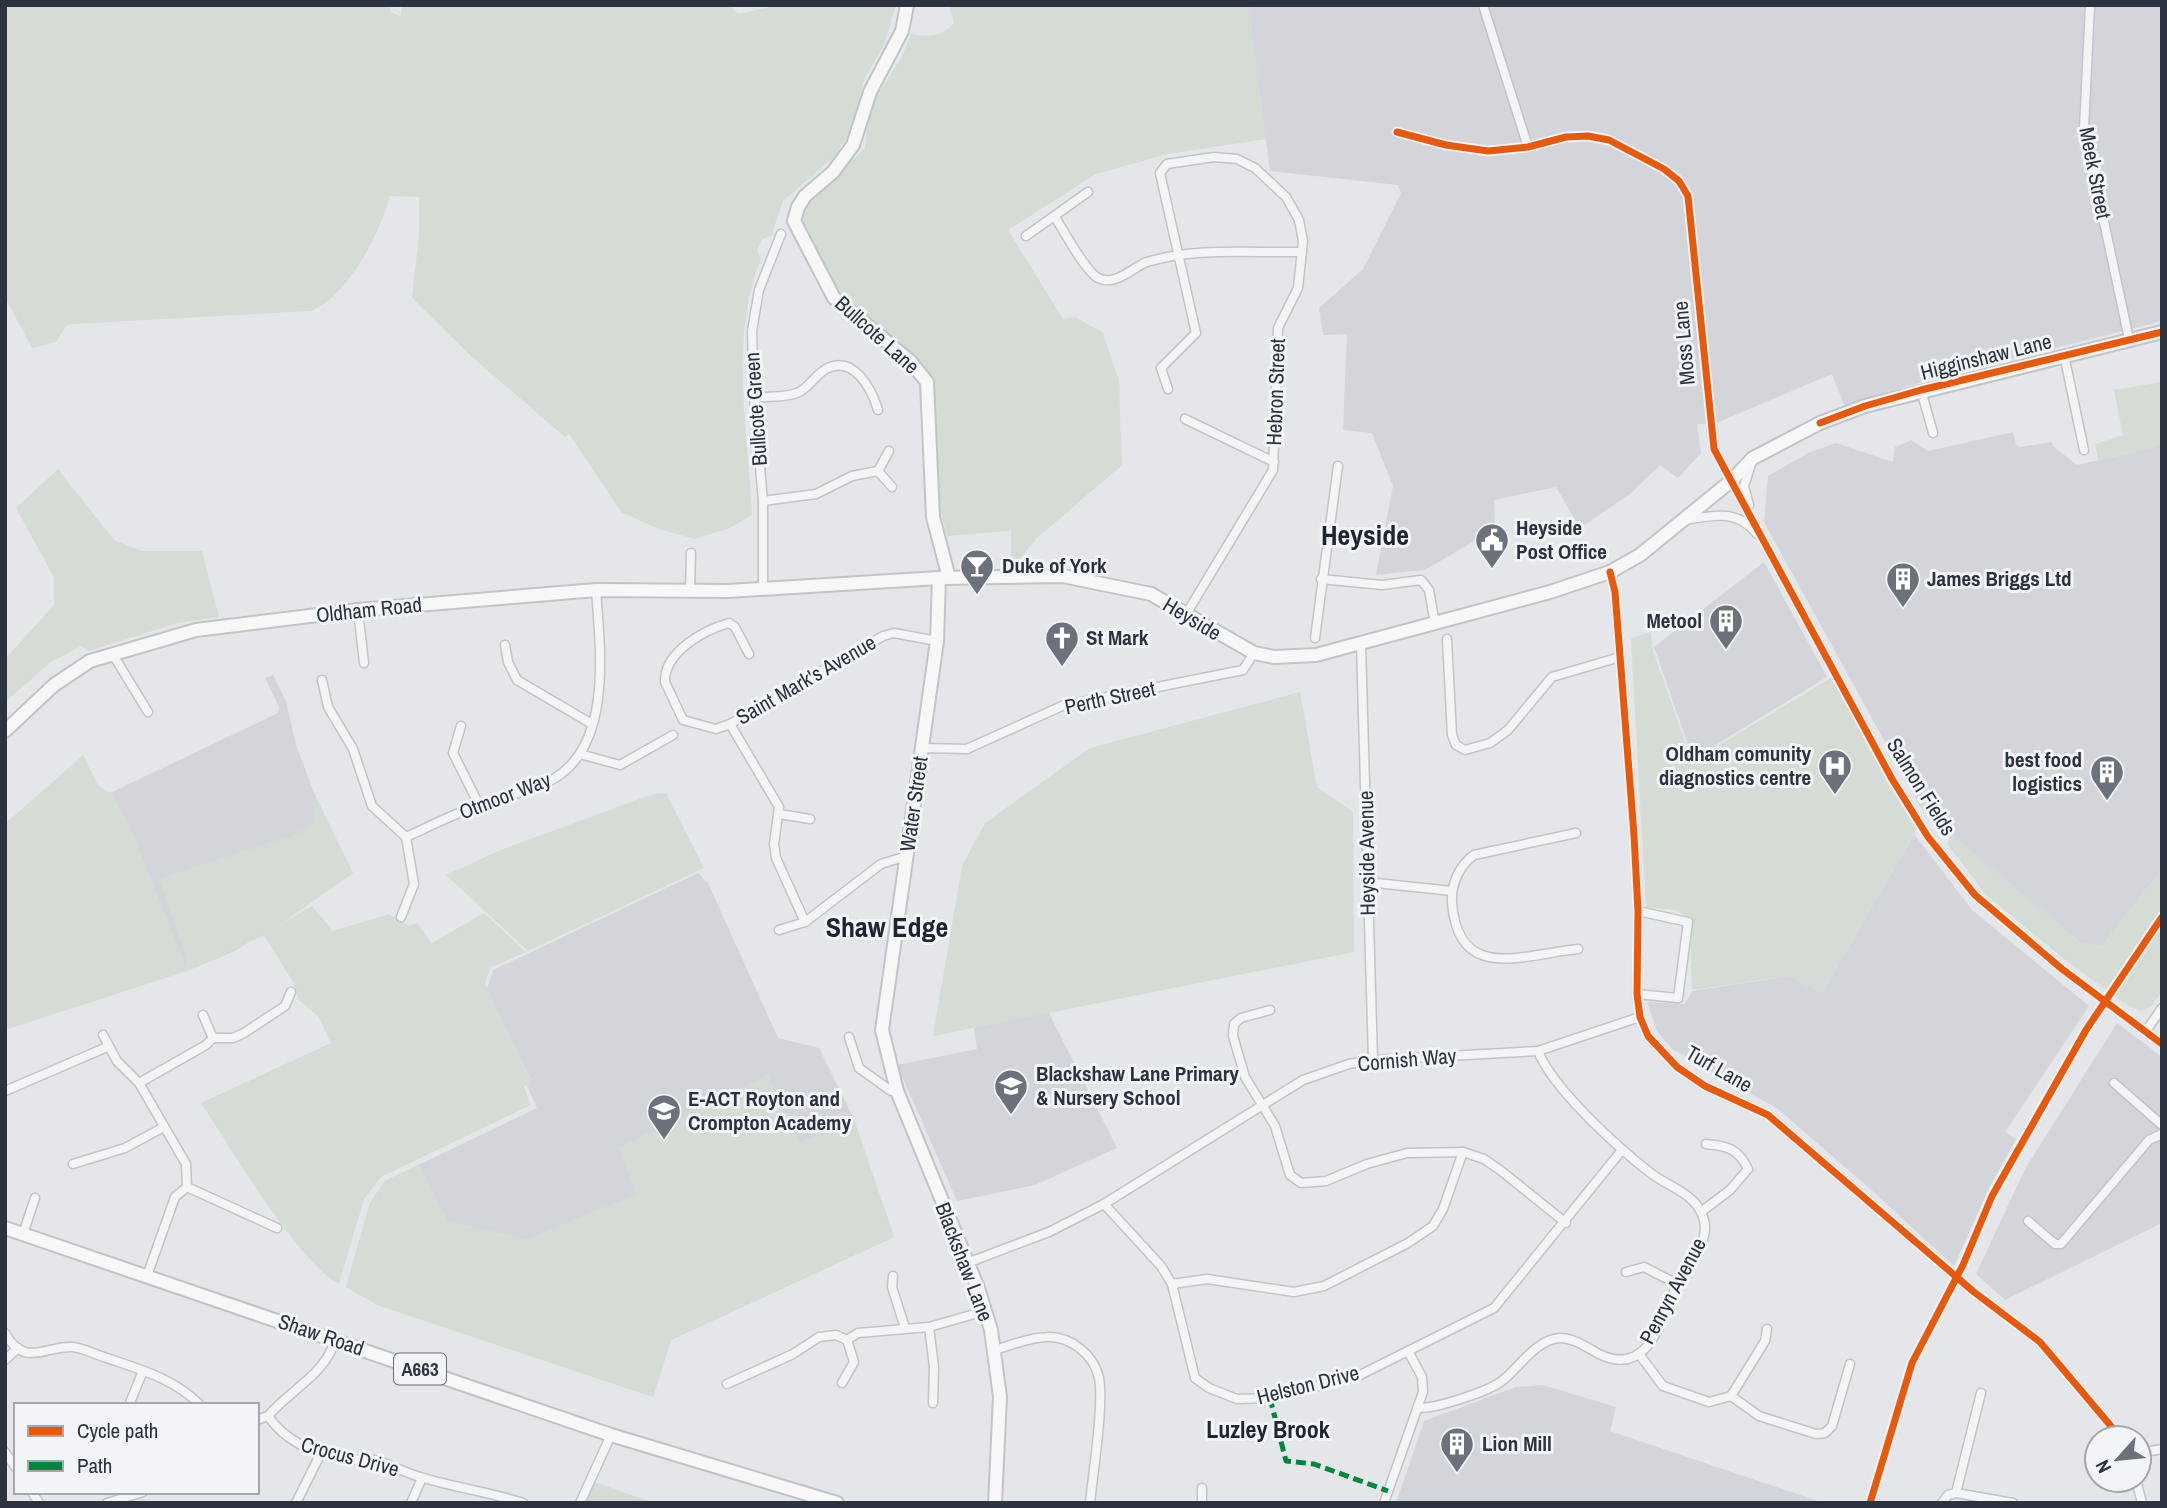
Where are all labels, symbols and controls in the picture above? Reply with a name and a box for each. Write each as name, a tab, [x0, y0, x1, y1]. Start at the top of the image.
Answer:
street label: Meek Street	[2072, 125, 2119, 221]
street label: Bullcote Lane	[829, 289, 926, 380]
street label: Moss Lane	[1665, 300, 1702, 386]
street label: Higginshaw Lane	[1917, 326, 2054, 387]
street label: Hebron Street	[1259, 338, 1292, 446]
street label: Bullcote Green	[737, 351, 774, 467]
place label: Heyside Post Office	[1516, 513, 1607, 566]
district label: Heyside	[1321, 516, 1409, 554]
public building icon: Heyside Post Office	[1473, 521, 1511, 570]
bar icon: Duke of York	[958, 547, 996, 596]
place label: Duke of York	[1002, 551, 1107, 580]
building icon: James Briggs Ltd	[1884, 560, 1922, 609]
place label: James Briggs Ltd	[1927, 564, 2072, 593]
street label: Oldham Road	[315, 590, 423, 629]
street label: Heyside	[1158, 590, 1227, 647]
building icon: Metool	[1707, 602, 1745, 651]
place label: Metool	[1647, 606, 1702, 635]
church icon: St Mark	[1043, 619, 1081, 668]
place label: St Mark	[1086, 623, 1149, 652]
street label: Saint Mark's Avenue	[730, 628, 881, 731]
street label: Perth Street	[1062, 674, 1158, 721]
street label: Salmon Fields	[1880, 732, 1963, 841]
place label: Oldham comunity diagnostics centre	[1659, 739, 1811, 792]
place label: best food logistics	[2005, 745, 2082, 798]
hospital icon: Oldham comunity diagnostics centre	[1816, 747, 1854, 796]
building icon: best food logistics	[2088, 753, 2126, 802]
street label: Water Street	[892, 754, 935, 854]
street label: Otmoor Way	[455, 765, 555, 826]
street label: Heyside Avenue	[1351, 790, 1382, 916]
district label: Shaw Edge	[826, 908, 948, 946]
street label: Turf Lane	[1681, 1038, 1758, 1099]
street label: Cornish Way	[1356, 1041, 1458, 1078]
place label: Blackshaw Lane Primary & Nursery School	[1036, 1059, 1239, 1112]
school or university icon: Blackshaw Lane Primary & Nursery School	[992, 1067, 1030, 1116]
place label: E-ACT Royton and Crompton Academy	[688, 1084, 851, 1137]
school or university icon: E-ACT Royton and Crompton Academy	[645, 1092, 683, 1141]
street label: Blackshaw Lane	[928, 1198, 1000, 1326]
street label: Penryn Avenue	[1632, 1233, 1713, 1349]
street label: Shaw Road	[274, 1306, 368, 1363]
road number: A663	[394, 1354, 446, 1385]
street label: Helston Drive	[1254, 1358, 1362, 1411]
legend	[14, 1403, 259, 1494]
district label: Luzley Brook	[1206, 1413, 1330, 1445]
text: Cycle path	[77, 1416, 158, 1445]
north arrow	[2083, 1424, 2153, 1494]
building icon: Lion Mill	[1438, 1425, 1476, 1474]
place label: Lion Mill	[1482, 1429, 1552, 1458]
street label: Crocus Drive	[298, 1430, 402, 1484]
text: Path	[77, 1451, 112, 1480]
text: N	[2089, 1456, 2117, 1478]

